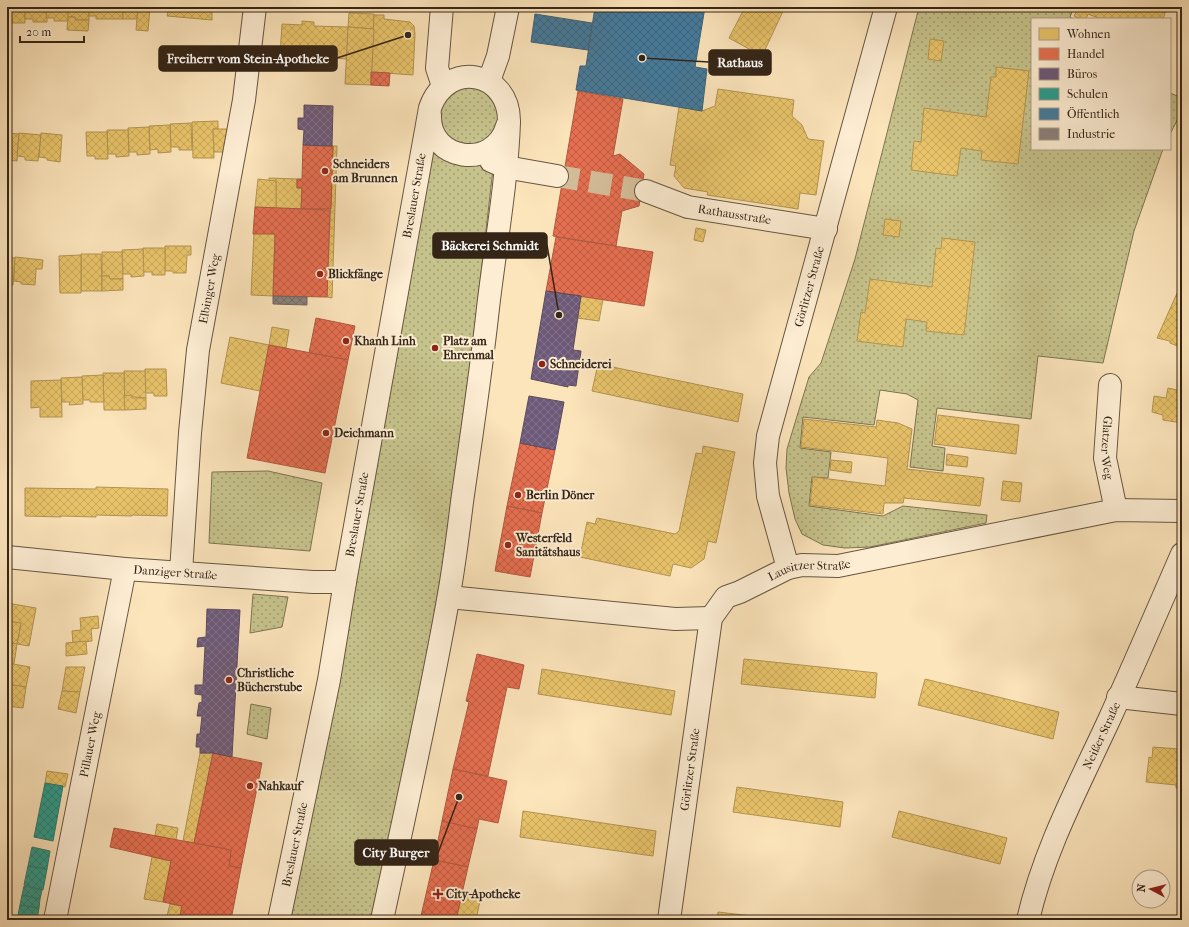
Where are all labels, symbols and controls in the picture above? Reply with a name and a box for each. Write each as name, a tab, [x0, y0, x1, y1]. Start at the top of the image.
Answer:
scale bar	[20, 18, 84, 44]
legend	[1031, 18, 1171, 150]
text: 20 m	[26, 25, 51, 39]
text: Wohnen	[1066, 27, 1111, 41]
callout: Freiherr vom Stein-Apotheke	[159, 46, 337, 71]
text: Handel	[1067, 47, 1105, 61]
callout: Rathaus	[709, 50, 771, 75]
text: Freiherr vom Stein-Apotheke	[166, 51, 330, 67]
text: Rathaus	[717, 55, 763, 70]
text: Büros	[1067, 67, 1098, 81]
text: Schulen	[1067, 87, 1108, 101]
text: Öffentlich	[1067, 106, 1120, 121]
text: Industrie	[1067, 127, 1115, 141]
street label: Breslauer Straße	[400, 152, 429, 239]
place label: Schneiders am Brunnen	[333, 157, 399, 185]
marker: Schneiders am Brunnen	[320, 166, 330, 176]
street label: Rathausstraße	[697, 202, 772, 227]
callout: Bäckerei Schmidt	[433, 233, 547, 258]
text: Bäckerei Schmidt	[441, 238, 539, 253]
street label: Görlitzer Straße	[791, 245, 827, 329]
street label: Elbinger Weg	[196, 252, 223, 325]
place label: Blickfänge	[328, 267, 383, 282]
marker: Blickfänge	[315, 269, 325, 279]
place label: Khanh Linh	[354, 334, 416, 348]
place label: Platz am Ehrenmal	[443, 334, 495, 362]
marker: Khanh Linh	[341, 336, 351, 346]
marker: Platz am Ehrenmal	[430, 343, 440, 353]
place label: Schneiderei	[550, 357, 612, 371]
marker: Schneiderei	[537, 359, 547, 369]
street label: Glatzer Weg	[1098, 415, 1116, 481]
place label: Deichmann	[334, 426, 395, 440]
marker: Deichmann	[321, 428, 331, 438]
street label: Breslauer Straße	[343, 471, 372, 558]
place label: Berlin Döner	[526, 488, 595, 502]
marker: Berlin Döner	[513, 490, 523, 500]
place label: Westerfeld Sanitätshaus	[515, 531, 581, 559]
marker: Westerfeld Sanitätshaus	[503, 540, 513, 550]
street label: Lausitzer Straße	[766, 557, 852, 584]
street label: Danziger Straße	[133, 563, 218, 582]
place label: Christliche Bücherstube	[237, 666, 302, 694]
marker: Christliche Bücherstube	[224, 675, 234, 685]
street label: Neißer Straße	[1080, 700, 1123, 771]
street label: Pillauer Weg	[77, 710, 104, 779]
street label: Görlitzer Straße	[677, 727, 703, 812]
place label: Nahkauf	[258, 779, 305, 793]
marker: Nahkauf	[245, 781, 255, 791]
street label: Breslauer Straße	[279, 801, 310, 888]
callout: City Burger	[355, 840, 438, 865]
text: City Burger	[363, 845, 430, 861]
north arrow	[1131, 869, 1171, 909]
text: N	[1135, 882, 1149, 893]
place label: City-Apotheke	[446, 887, 520, 902]
marker: City-Apotheke	[433, 889, 443, 899]

